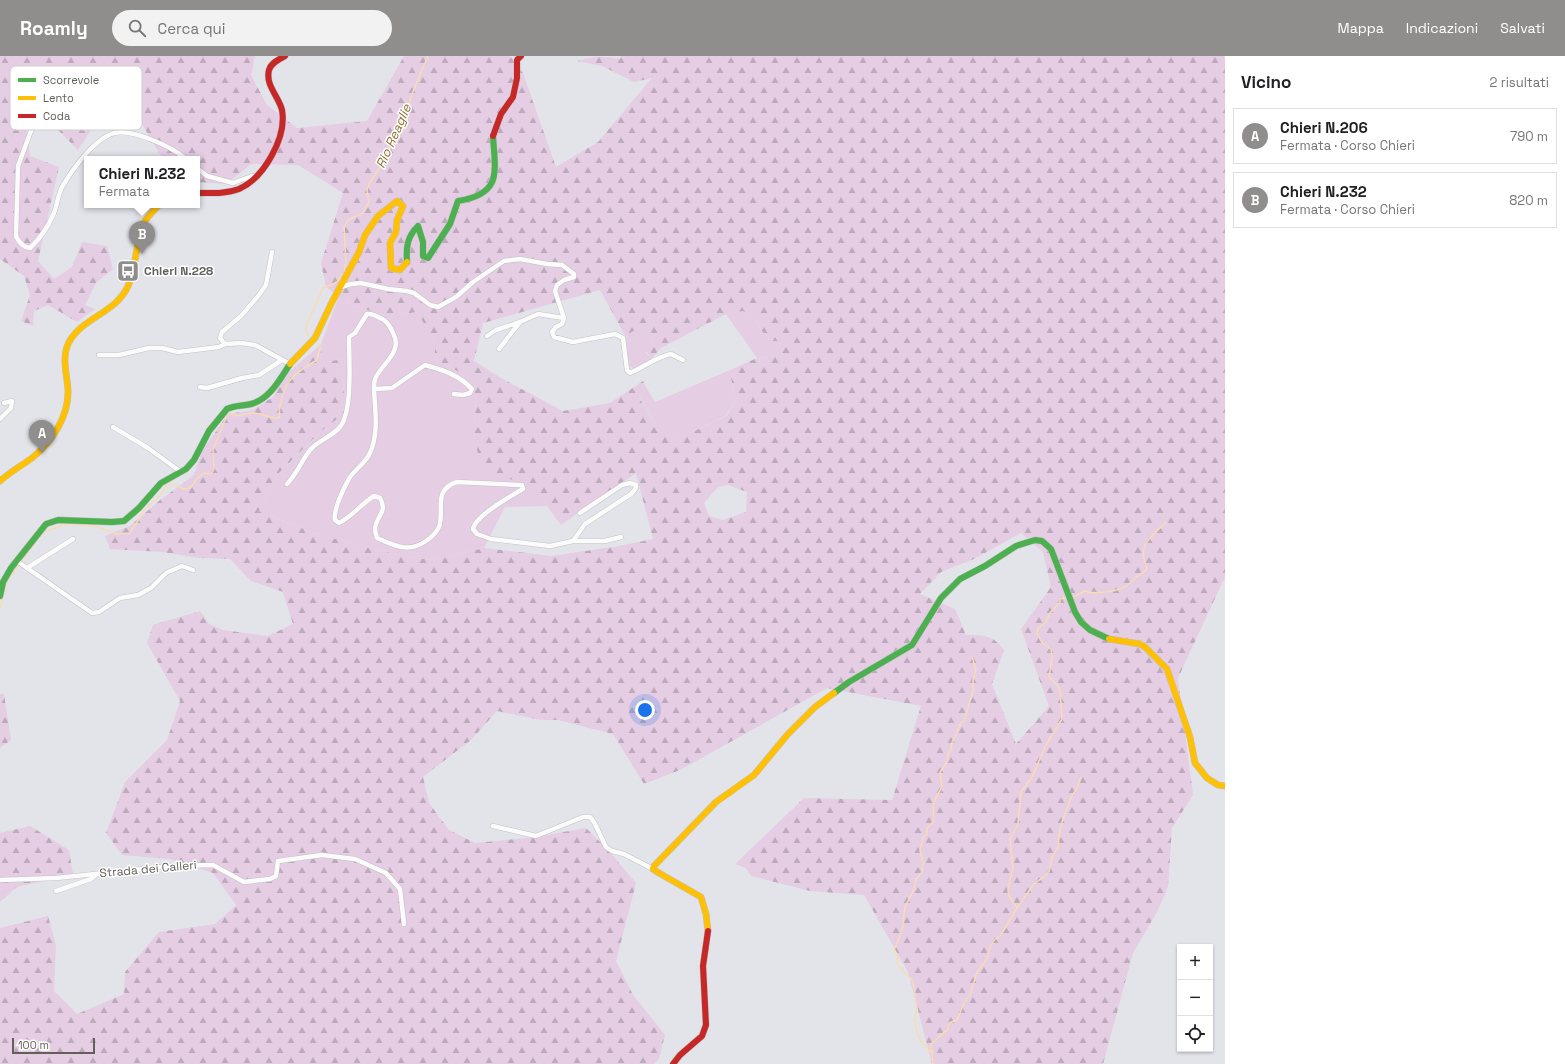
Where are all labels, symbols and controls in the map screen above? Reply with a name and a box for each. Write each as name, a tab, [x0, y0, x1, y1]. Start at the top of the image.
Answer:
search box	[112, 10, 392, 46]
text: Roamly	[20, 16, 88, 41]
icon: search	[126, 17, 148, 39]
text: Cerca qui	[158, 19, 225, 38]
text: Mappa	[1338, 19, 1384, 37]
text: Indicazioni	[1406, 19, 1478, 37]
text: Salvati	[1500, 19, 1545, 37]
legend	[10, 66, 142, 130]
text: Vicino	[1241, 71, 1291, 93]
text: Scorrevole	[43, 73, 99, 87]
text: 2 risultati	[1490, 74, 1549, 91]
text: Lento	[43, 91, 74, 105]
water label: Rio Reaglie	[372, 100, 416, 171]
text: Coda	[43, 109, 71, 123]
text: Chieri N.206	[1280, 118, 1368, 137]
text: A	[1251, 128, 1259, 145]
text: 790 m	[1510, 128, 1548, 145]
text: Fermata · Corso Chieri	[1280, 137, 1415, 154]
popup	[84, 156, 200, 208]
text: Chieri N.232	[99, 164, 185, 183]
text: Chieri N.232	[1280, 182, 1367, 201]
text: Fermata	[99, 183, 150, 200]
text: B	[1251, 192, 1259, 209]
text: 820 m	[1509, 192, 1548, 209]
text: Fermata · Corso Chieri	[1280, 201, 1415, 218]
pin: B	[129, 221, 155, 254]
bus stop icon: Chieri N.228	[115, 258, 141, 284]
place label: Chieri N.228	[144, 263, 213, 279]
pin: A	[29, 420, 55, 453]
your location	[635, 700, 655, 720]
street label: Strada dei Calleri	[99, 857, 197, 881]
map controls	[1177, 944, 1213, 1052]
button: +	[1177, 944, 1213, 980]
button: −	[1177, 980, 1213, 1016]
button: locate	[1177, 1016, 1213, 1052]
scale bar	[12, 1036, 95, 1055]
text: 100 m	[18, 1038, 49, 1052]

